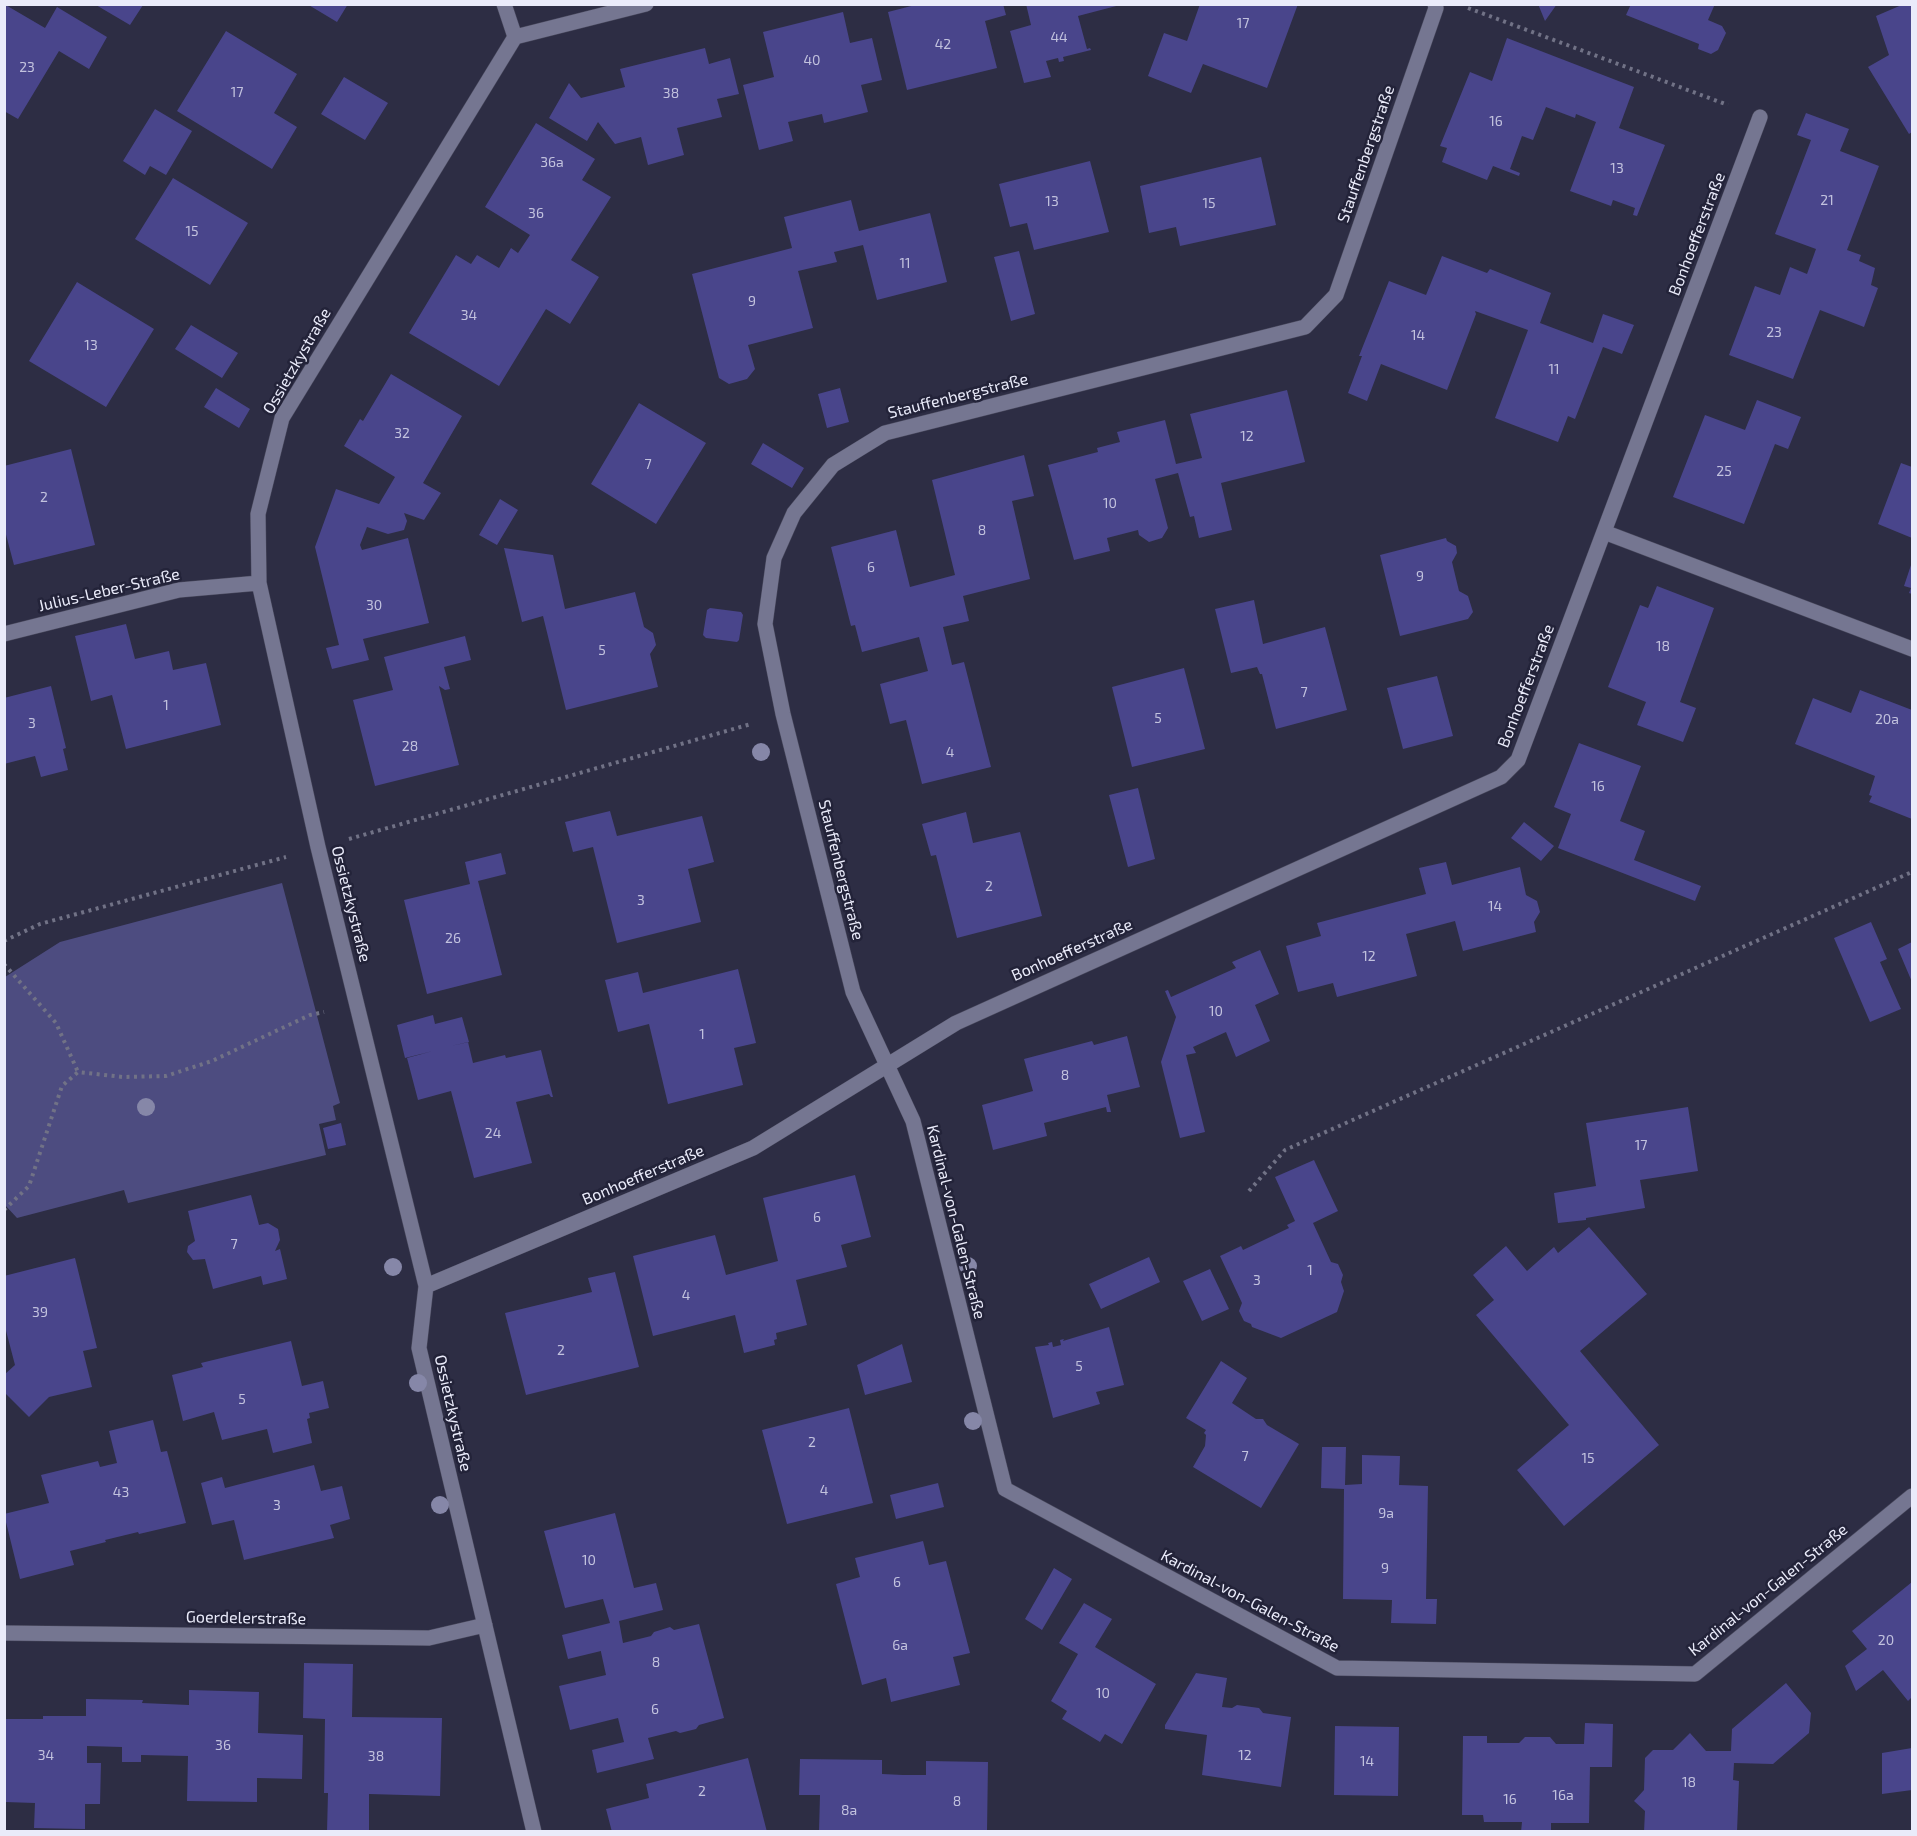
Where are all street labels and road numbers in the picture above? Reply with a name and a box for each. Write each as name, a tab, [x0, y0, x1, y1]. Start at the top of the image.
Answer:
street label: Stauffenbergstraße	[1334, 83, 1398, 225]
street label: Bonhoefferstraße	[1665, 170, 1729, 298]
street label: Ossietzkystraße	[259, 305, 335, 417]
street label: Stauffenbergstraße	[886, 369, 1030, 423]
street label: Julius-Leber-Straße	[36, 564, 182, 616]
street label: Bonhoefferstraße	[1494, 622, 1558, 750]
street label: Stauffenbergstraße	[814, 798, 868, 942]
street label: Ossietzkystraße	[327, 844, 375, 964]
street label: Bonhoefferstraße	[1009, 915, 1135, 985]
street label: Kardinal-von-Galen-Straße	[923, 1123, 989, 1321]
street label: Bonhoefferstraße	[579, 1141, 707, 1209]
street label: Ossietzkystraße	[430, 1353, 476, 1473]
street label: Kardinal-von-Galen-Straße	[1685, 1520, 1851, 1660]
street label: Kardinal-von-Galen-Straße	[1157, 1546, 1343, 1656]
street label: Goerdelerstraße	[186, 1607, 306, 1629]

